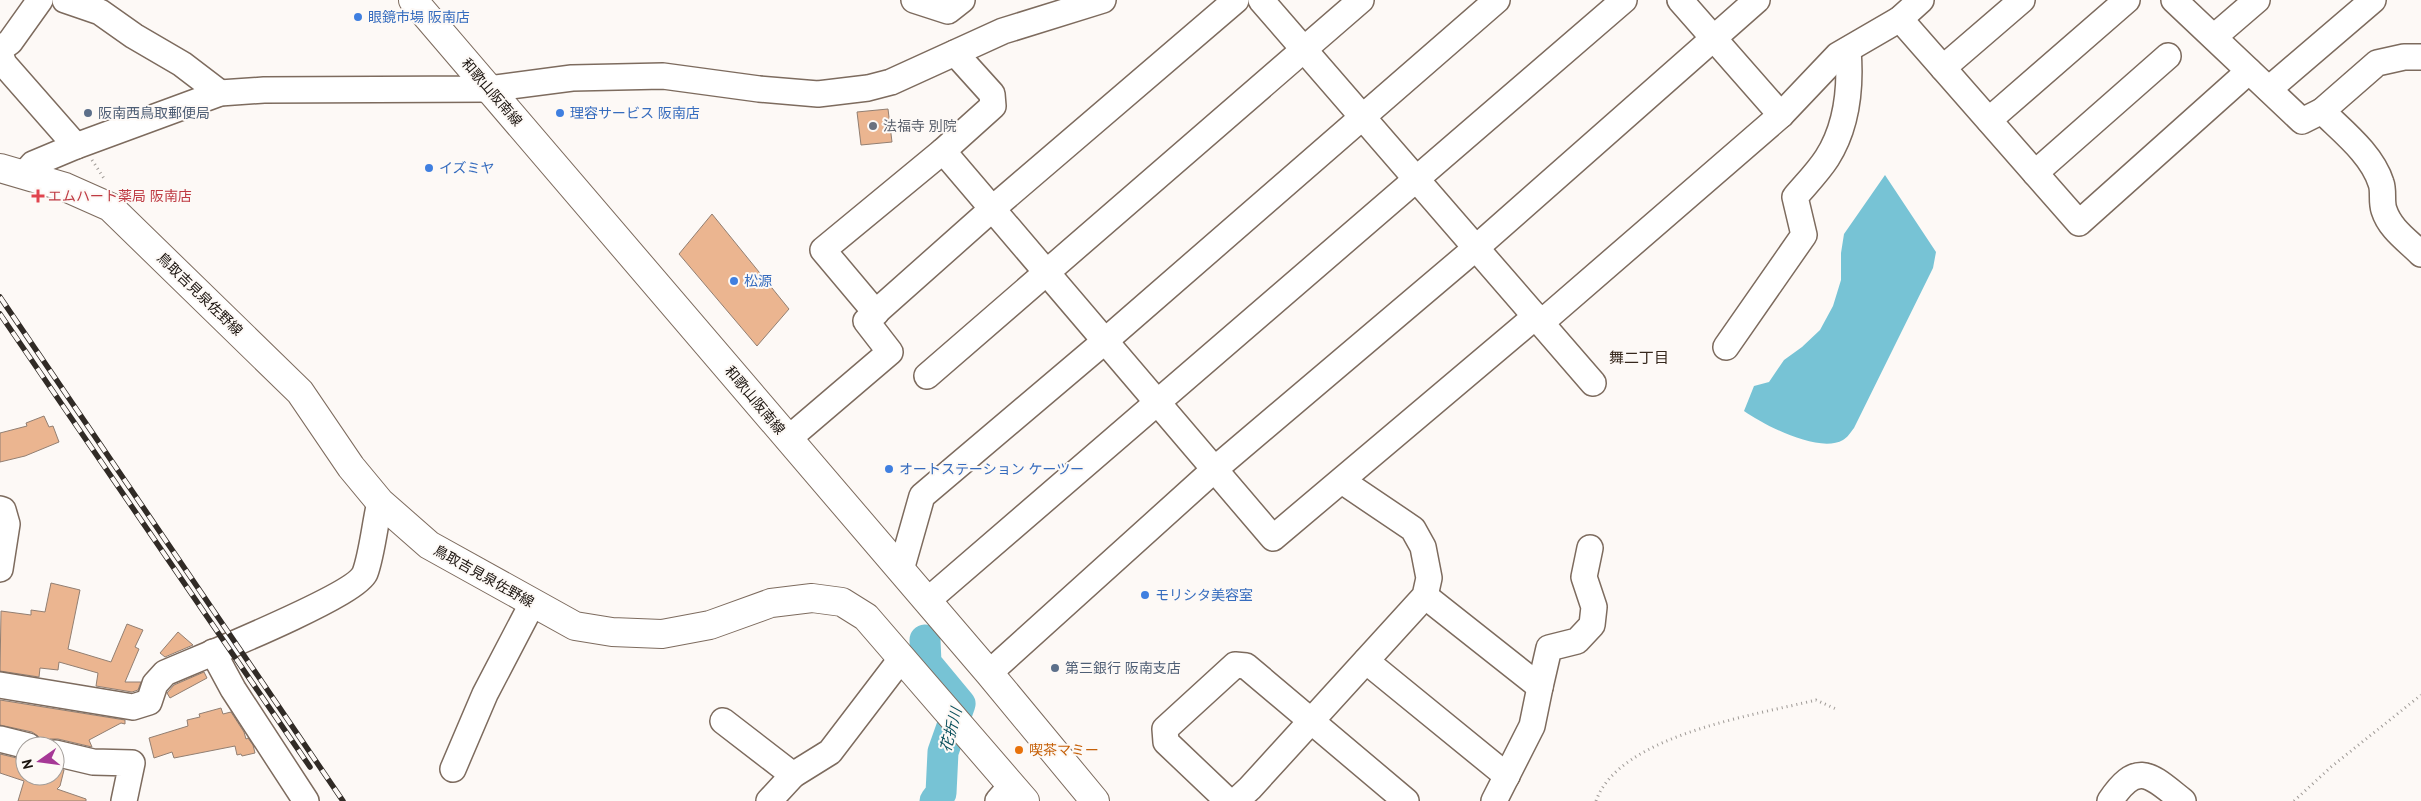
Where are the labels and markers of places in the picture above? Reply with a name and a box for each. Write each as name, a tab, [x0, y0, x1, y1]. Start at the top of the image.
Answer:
place label: 眼鏡市場 阪南店	[368, 8, 470, 26]
marker: 眼鏡市場 阪南店	[352, 11, 364, 23]
place label: 阪南西鳥取郵便局	[98, 104, 210, 122]
place label: 理容サービス 阪南店	[570, 104, 700, 122]
marker: 阪南西鳥取郵便局	[82, 107, 94, 119]
marker: 理容サービス 阪南店	[554, 107, 566, 119]
place label: 法福寺 別院	[883, 117, 957, 135]
marker: 法福寺 別院	[867, 120, 879, 132]
place label: イズミヤ	[439, 159, 495, 177]
marker: イズミヤ	[423, 162, 435, 174]
place label: エムハート薬局 阪南店	[48, 187, 192, 205]
marker: エムハート薬局 阪南店	[32, 190, 44, 202]
place label: 松源	[744, 272, 772, 290]
marker: 松源	[728, 275, 740, 287]
place label: オートステーション ケーツー	[899, 460, 1084, 478]
marker: オートステーション ケーツー	[883, 463, 895, 475]
place label: モリシタ美容室	[1155, 586, 1253, 604]
marker: モリシタ美容室	[1139, 589, 1151, 601]
place label: 第三銀行 阪南支店	[1065, 659, 1181, 677]
marker: 第三銀行 阪南支店	[1049, 662, 1061, 674]
place label: 喫茶マミー	[1029, 741, 1099, 759]
marker: 喫茶マミー	[1013, 744, 1025, 756]

